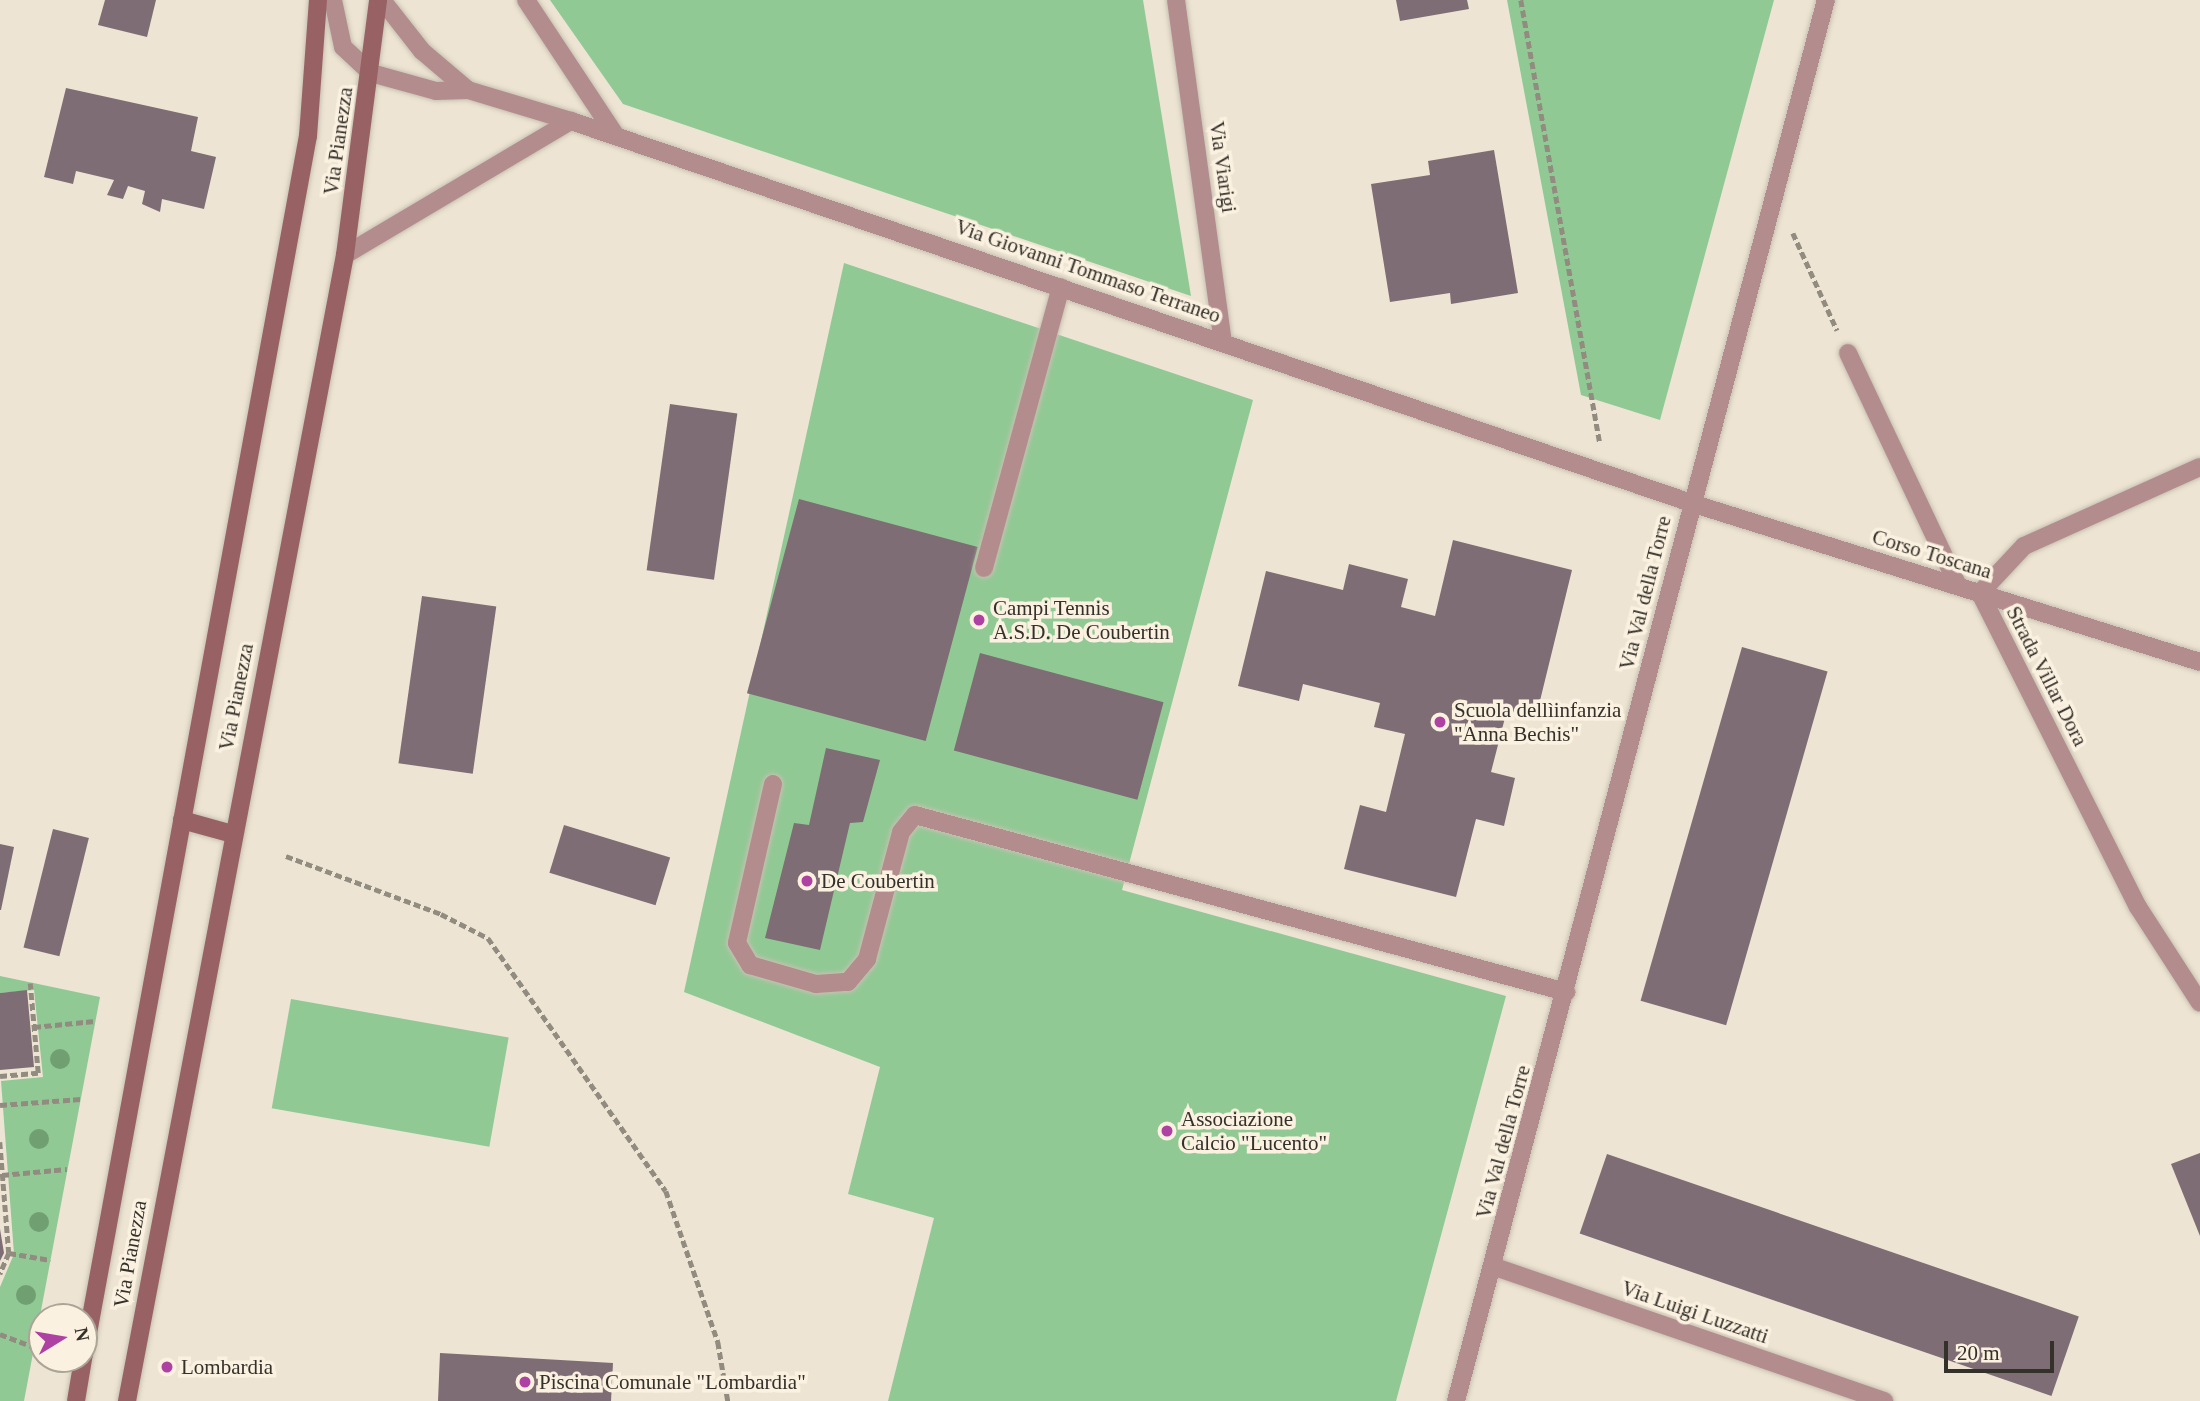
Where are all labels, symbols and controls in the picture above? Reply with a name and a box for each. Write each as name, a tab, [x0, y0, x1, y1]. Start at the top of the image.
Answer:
street label: Via Pianezza	[318, 85, 358, 197]
street label: Via Viarigi	[1204, 119, 1242, 215]
street label: Via Giovanni Tommaso Terraneo	[952, 214, 1224, 328]
street label: Via Val della Torre	[1614, 513, 1676, 673]
street label: Corso Toscana	[1869, 524, 1995, 584]
place label: Campi Tennis A.S.D. De Coubertin	[993, 595, 1170, 645]
street label: Strada Villar Dora	[2001, 602, 2093, 750]
marker: Campi Tennis A.S.D. De Coubertin	[971, 612, 987, 628]
street label: Via Pianezza	[213, 641, 259, 753]
place label: Scuola dellìinfanzia "Anna Bechis"	[1454, 697, 1621, 747]
marker: Scuola dellìinfanzia "Anna Bechis"	[1432, 714, 1448, 730]
place label: De Coubertin	[821, 868, 935, 894]
marker: De Coubertin	[799, 873, 815, 889]
street label: Via Val della Torre	[1470, 1062, 1536, 1222]
place label: Associazione Calcio "Lucento"	[1181, 1106, 1327, 1156]
marker: Associazione Calcio "Lucento"	[1159, 1123, 1175, 1139]
street label: Via Pianezza	[108, 1198, 152, 1310]
street label: Via Luigi Luzzatti	[1618, 1275, 1772, 1349]
north arrow	[28, 1303, 98, 1373]
text: N	[71, 1326, 94, 1343]
scale bar	[1948, 1328, 2058, 1372]
text: 20 m	[1957, 1341, 2000, 1365]
place label: Lombardia	[181, 1354, 273, 1380]
marker: Lombardia	[159, 1359, 175, 1375]
place label: Piscina Comunale "Lombardia"	[539, 1369, 806, 1395]
marker: Piscina Comunale "Lombardia"	[517, 1374, 533, 1390]

